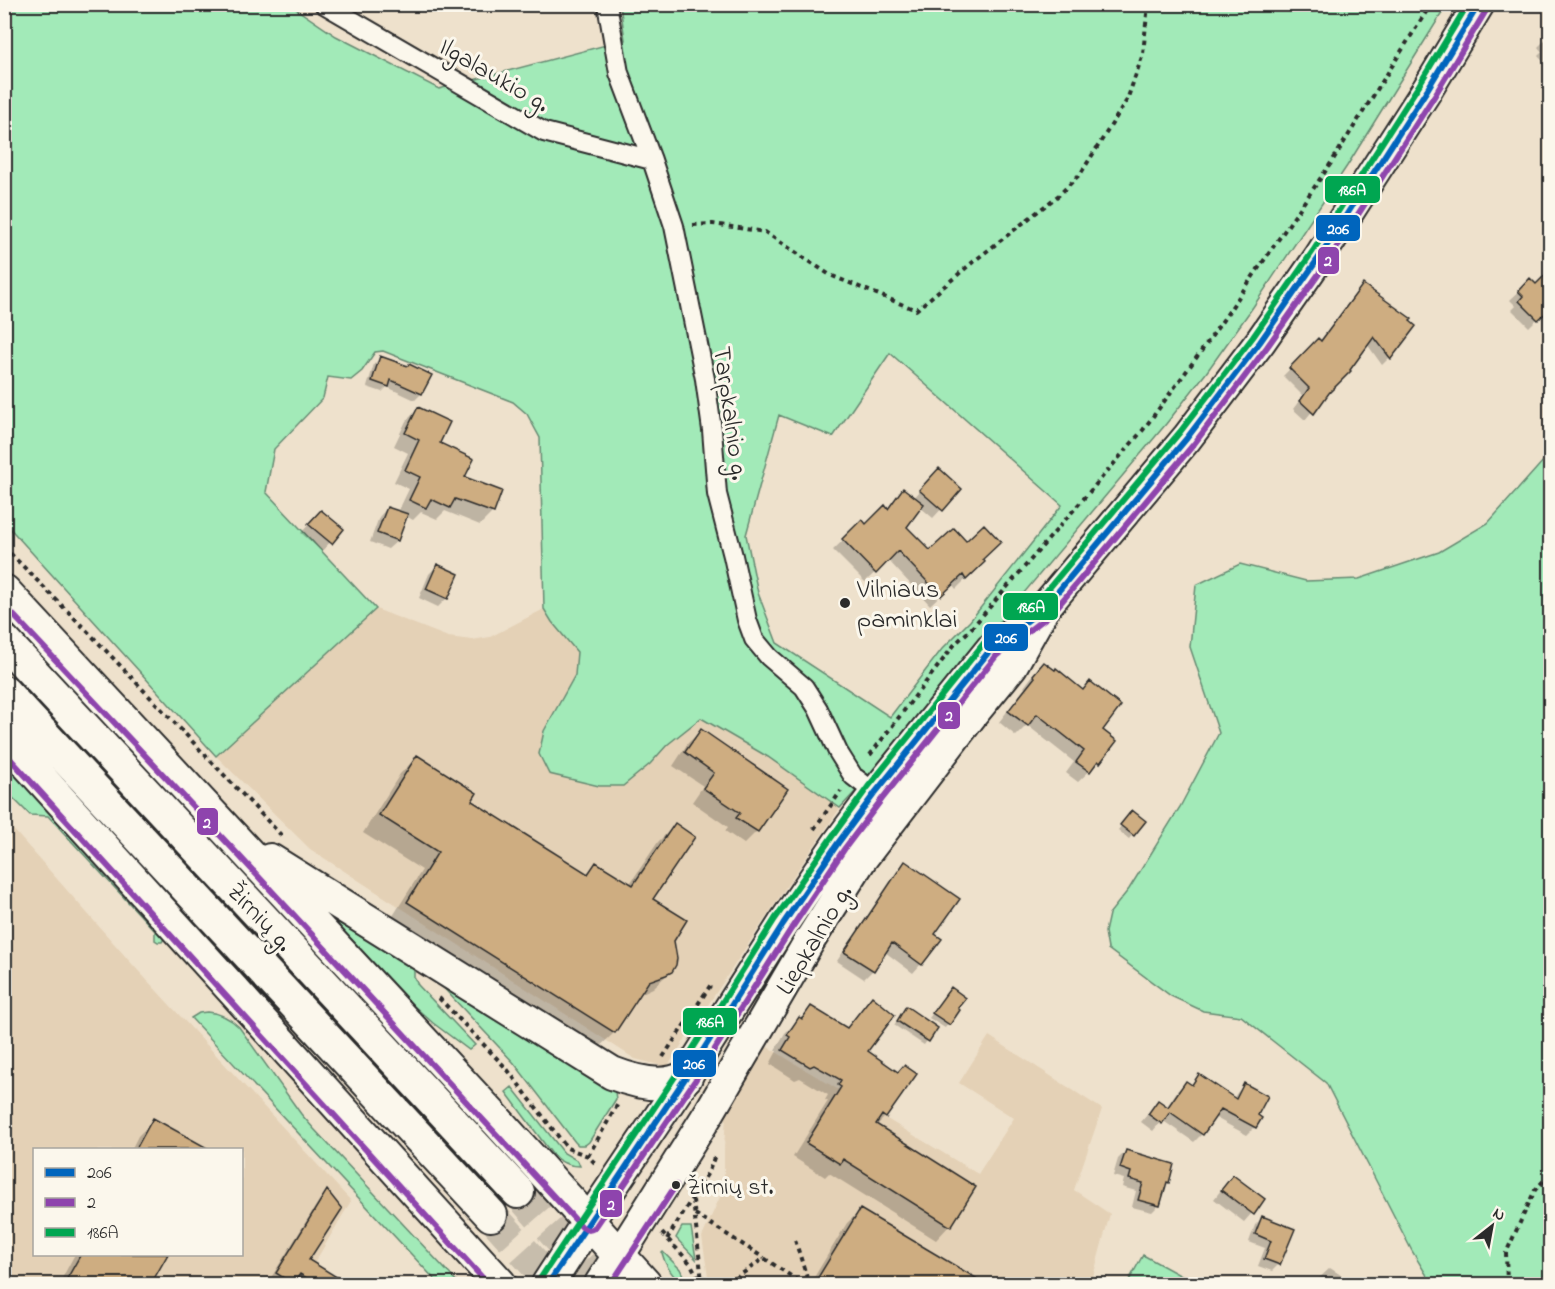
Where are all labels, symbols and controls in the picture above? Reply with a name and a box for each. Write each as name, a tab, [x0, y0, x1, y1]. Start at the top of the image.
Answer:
street label: Ilgalaukio g.	[431, 30, 556, 124]
line badge: 186A	[1324, 175, 1381, 204]
text: 186A	[1338, 179, 1366, 203]
line badge: 206	[1315, 214, 1361, 242]
text: 206	[1326, 218, 1350, 242]
line badge: 2	[1317, 246, 1340, 275]
text: 2	[1323, 250, 1332, 274]
street label: Tarpkalnio g.	[701, 344, 757, 483]
place label: Vilniaus paminklai	[856, 572, 957, 640]
line badge: 186A	[1002, 592, 1059, 621]
marker: Vilniaus paminklai	[838, 596, 852, 610]
text: 186A	[1017, 596, 1045, 620]
line badge: 206	[983, 623, 1029, 652]
text: 206	[994, 627, 1018, 651]
line badge: 2	[937, 701, 961, 730]
text: 2	[944, 705, 953, 729]
line badge: 2	[196, 807, 219, 836]
text: 2	[202, 812, 211, 836]
street label: Žirnių g.	[217, 875, 301, 961]
street label: Liepkalnio g.	[767, 878, 864, 1003]
line badge: 186A	[682, 1007, 738, 1036]
text: 186A	[696, 1011, 724, 1035]
line badge: 206	[672, 1049, 717, 1078]
text: 206	[682, 1053, 706, 1077]
legend	[33, 1148, 243, 1256]
text: 206	[87, 1161, 112, 1187]
place label: Žirnių st.	[687, 1171, 773, 1206]
marker: Žirnių st.	[670, 1179, 682, 1191]
line badge: 2	[599, 1189, 623, 1218]
text: 2	[87, 1191, 96, 1217]
text: 2	[606, 1194, 615, 1218]
north arrow	[1462, 1196, 1522, 1256]
text: N	[1488, 1202, 1510, 1228]
text: 186A	[87, 1221, 118, 1247]

